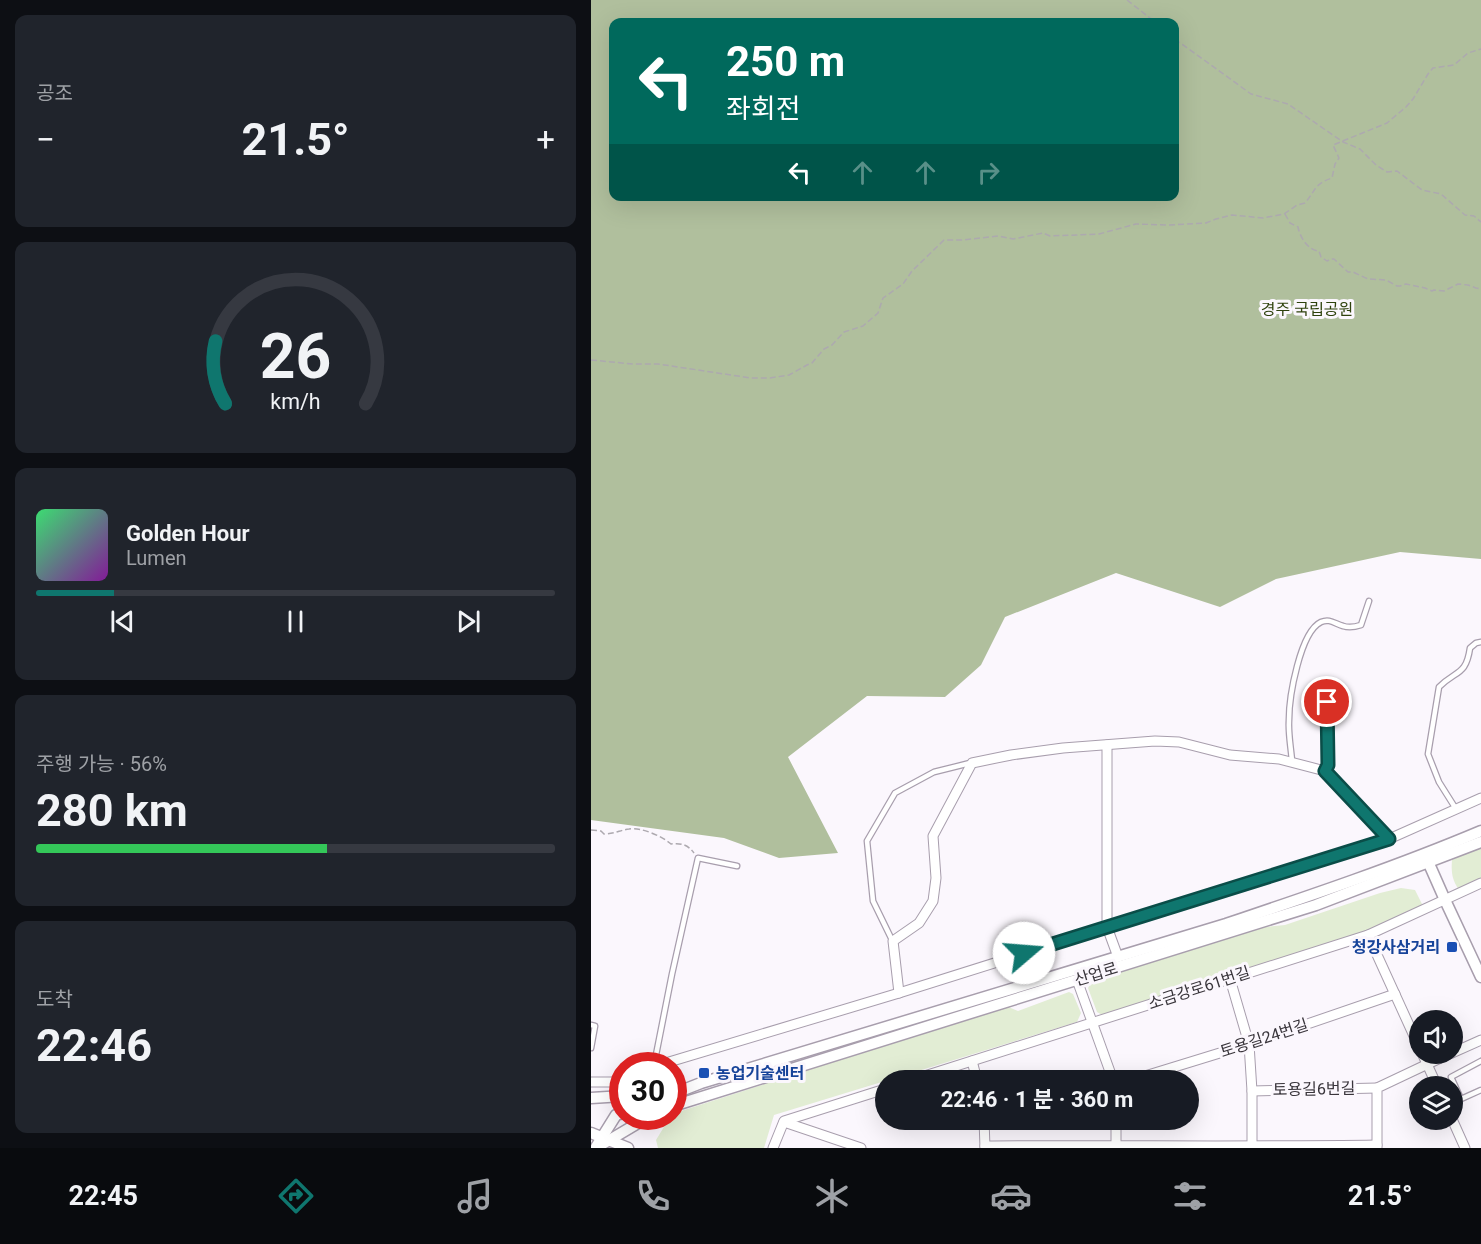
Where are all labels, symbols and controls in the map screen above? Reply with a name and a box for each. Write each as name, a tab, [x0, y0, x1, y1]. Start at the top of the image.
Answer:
text: 250 m	[726, 37, 845, 86]
icon: left	[627, 42, 705, 120]
text: 공조	[36, 81, 73, 105]
text: 좌회전	[726, 93, 801, 125]
text: 21.5°	[242, 113, 350, 166]
text: −	[36, 120, 55, 159]
text: +	[536, 120, 555, 159]
icon: left	[783, 156, 816, 189]
icon: ahead	[846, 156, 879, 189]
icon: ahead	[909, 156, 942, 189]
icon: right	[972, 156, 1005, 189]
park label: 경주 국립공원	[1261, 300, 1353, 319]
text: 26	[260, 321, 331, 394]
text: km/h	[270, 390, 321, 415]
text: Golden Hour	[126, 521, 250, 546]
text: Lumen	[126, 546, 187, 570]
icon: previous	[106, 605, 139, 638]
icon: pause	[279, 605, 312, 638]
icon: next	[452, 605, 485, 638]
pin	[1301, 676, 1352, 727]
icon: arrive	[1310, 685, 1343, 718]
text: 주행 가능 · 56%	[36, 752, 167, 776]
text: 280 km	[36, 784, 188, 837]
position arrow	[992, 921, 1056, 985]
place label: 청강사삼거리	[1352, 938, 1440, 957]
marker: 청강사삼거리	[1445, 940, 1459, 954]
street label: 산업로	[1072, 958, 1120, 990]
street label: 소금강로61번길	[1146, 963, 1252, 1013]
text: 도착	[36, 987, 73, 1011]
map controls	[1409, 1010, 1463, 1130]
button: sound	[1409, 1010, 1463, 1064]
street label: 토용길24번길	[1218, 1015, 1310, 1061]
text: 22:46	[36, 1019, 152, 1072]
speed limit sign: 30	[609, 1052, 687, 1130]
place label: 농업기술센터	[716, 1064, 804, 1083]
marker: 농업기술센터	[697, 1066, 711, 1080]
button: layers	[1409, 1076, 1463, 1130]
street label: 토용길6번길	[1273, 1079, 1355, 1099]
text: 22:46 · 1 분 · 360 m	[941, 1087, 1133, 1112]
icon: directions	[275, 1175, 317, 1217]
icon: music	[454, 1175, 496, 1217]
icon: phone	[632, 1175, 674, 1217]
icon: climate	[811, 1175, 853, 1217]
icon: car	[990, 1175, 1032, 1217]
icon: filters	[1169, 1175, 1211, 1217]
text: 22:45	[68, 1180, 138, 1212]
text: 21.5°	[1348, 1180, 1413, 1212]

